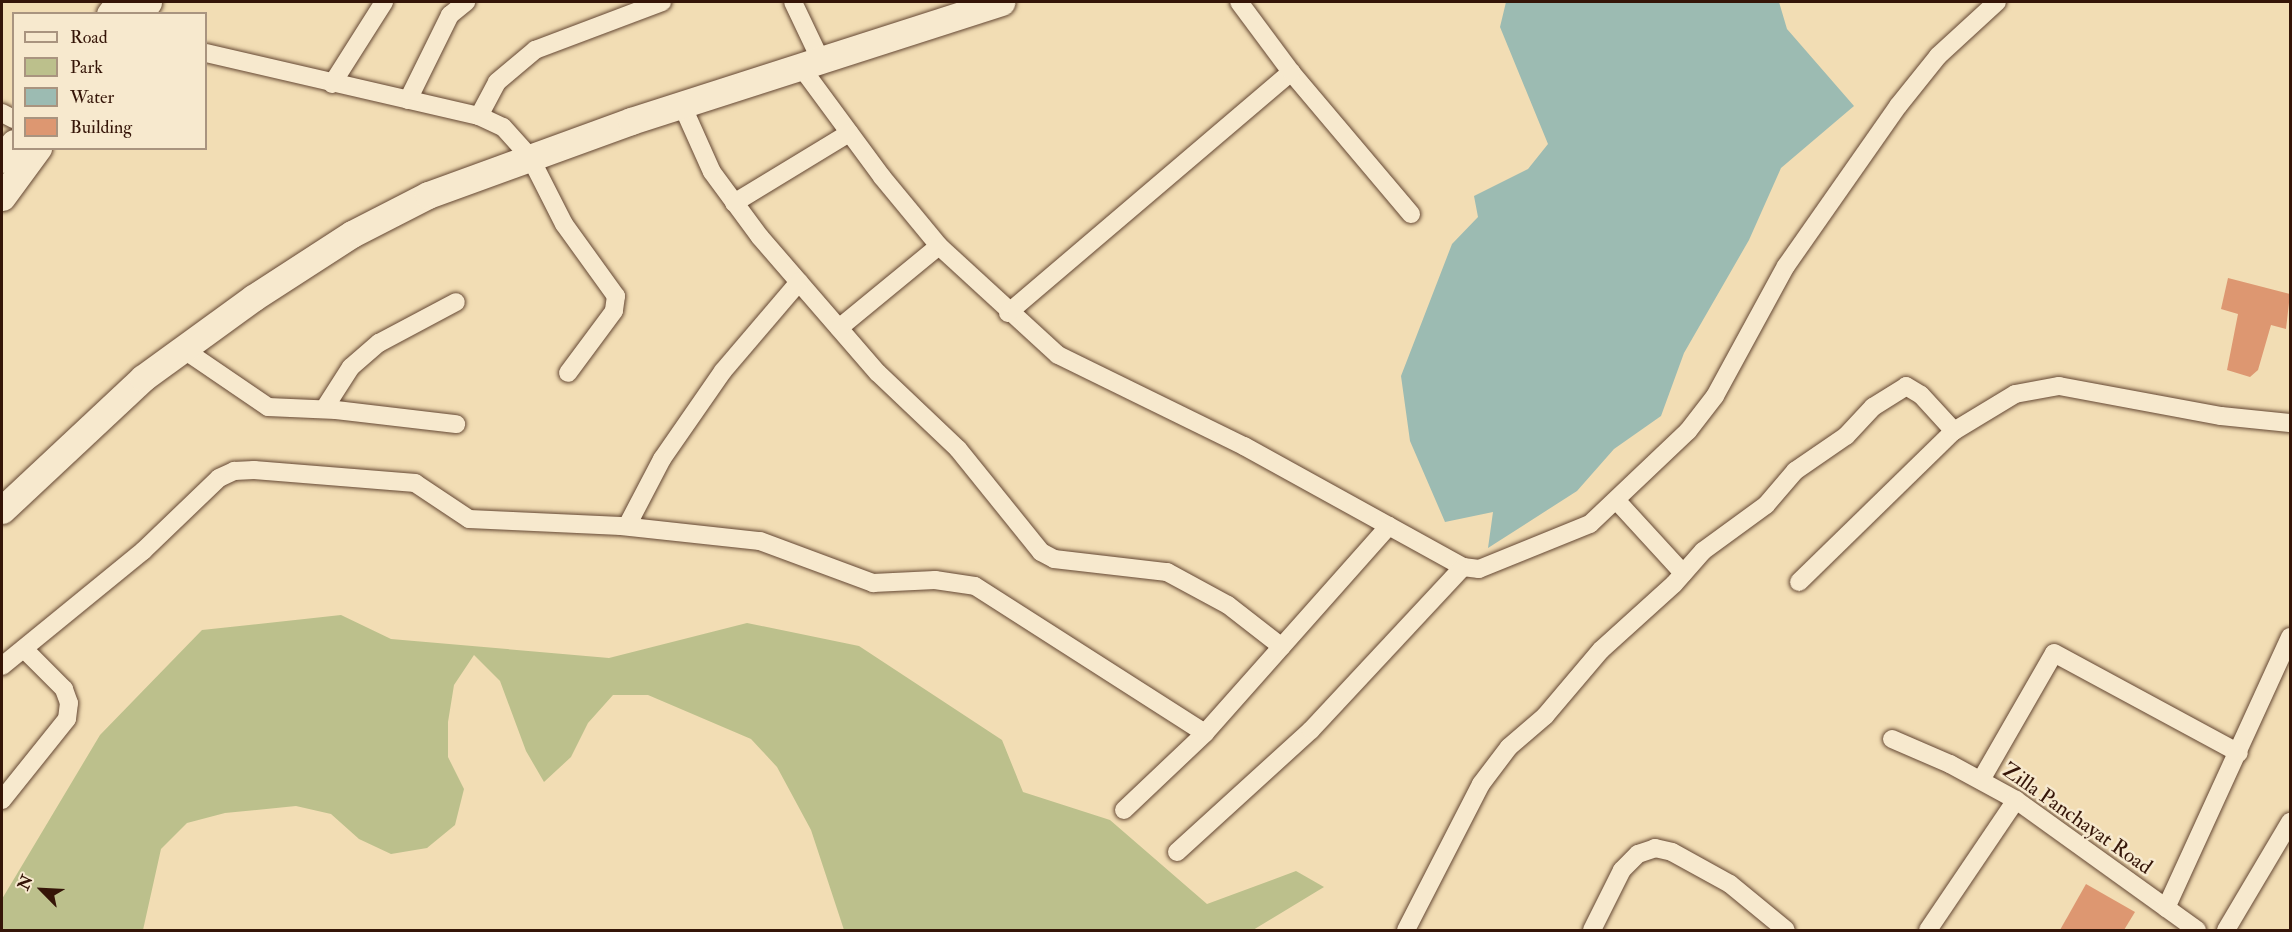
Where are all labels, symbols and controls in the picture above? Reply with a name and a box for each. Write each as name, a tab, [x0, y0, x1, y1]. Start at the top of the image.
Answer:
legend	[12, 12, 207, 150]
text: Road	[70, 26, 108, 49]
text: Park	[70, 56, 103, 79]
text: Water	[70, 86, 114, 109]
text: Building	[70, 116, 132, 139]
street label: Zilla Panchayat Road	[1997, 758, 2157, 880]
north arrow	[12, 860, 72, 920]
text: N	[14, 872, 38, 893]

